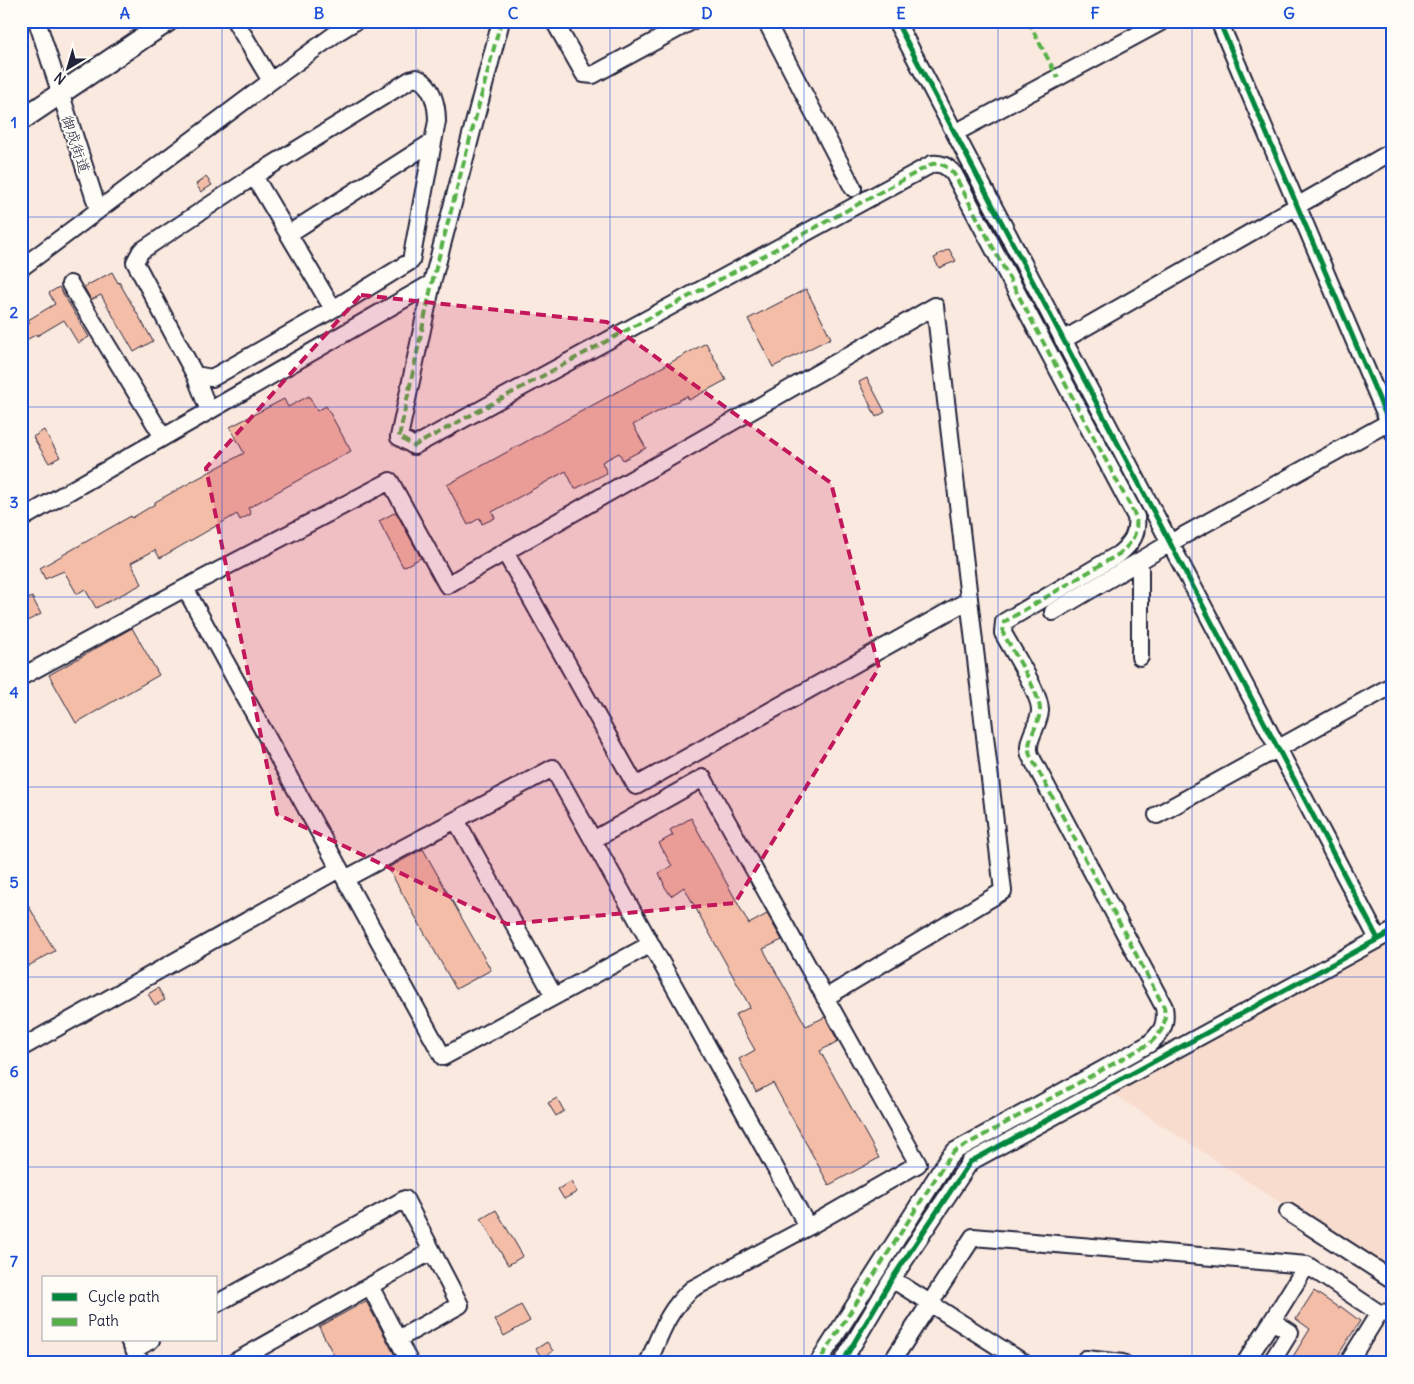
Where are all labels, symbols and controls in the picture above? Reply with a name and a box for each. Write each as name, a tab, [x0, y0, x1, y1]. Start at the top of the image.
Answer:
text: A	[120, 3, 130, 23]
text: B	[314, 3, 325, 23]
text: C	[508, 3, 519, 23]
text: D	[701, 3, 713, 23]
text: E	[896, 3, 906, 23]
text: F	[1090, 3, 1100, 23]
text: G	[1283, 3, 1295, 23]
north arrow	[42, 42, 92, 92]
text: N	[51, 68, 69, 88]
text: 1	[11, 112, 17, 132]
street label: 御成街道	[58, 113, 94, 175]
text: 2	[10, 302, 19, 322]
text: 3	[9, 492, 19, 512]
text: 4	[9, 682, 19, 702]
text: 5	[9, 872, 19, 892]
text: 6	[9, 1061, 19, 1081]
text: 7	[10, 1251, 18, 1271]
legend	[42, 1276, 218, 1342]
text: Cycle path	[88, 1287, 160, 1306]
text: Path	[88, 1311, 119, 1330]

